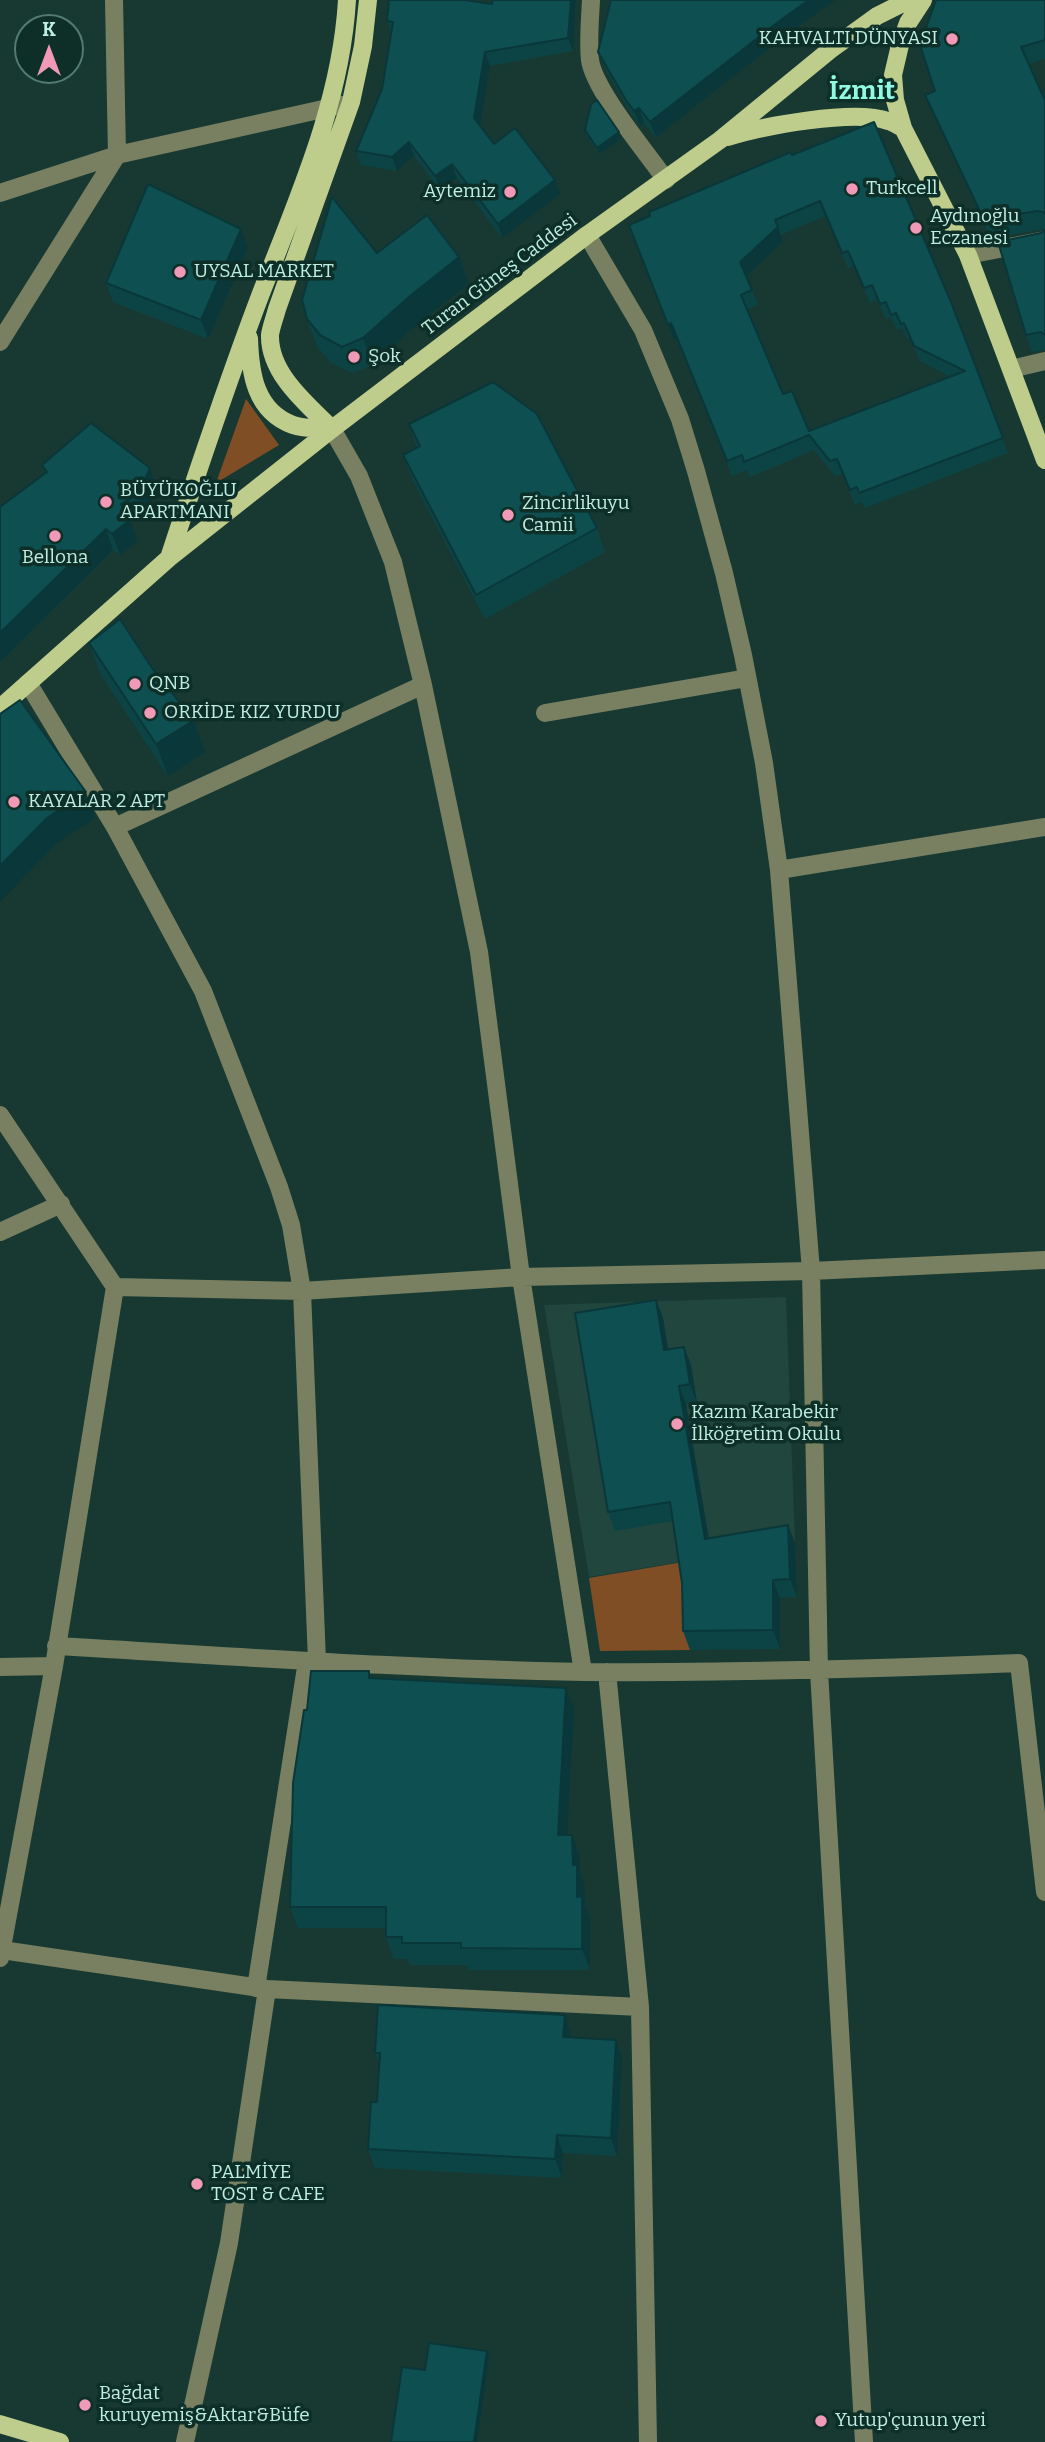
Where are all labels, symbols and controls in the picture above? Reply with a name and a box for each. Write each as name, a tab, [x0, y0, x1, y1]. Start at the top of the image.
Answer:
north arrow	[14, 14, 84, 84]
text: K	[42, 18, 56, 41]
place label: KAHVALTI DÜNYASI	[759, 28, 938, 50]
marker: KAHVALTI DÜNYASI	[944, 31, 960, 47]
district label: İzmit	[829, 76, 895, 108]
place label: Turkcell	[866, 178, 937, 200]
place label: Aytemiz	[423, 181, 496, 203]
marker: Turkcell	[844, 181, 860, 197]
marker: Aytemiz	[502, 184, 518, 200]
place label: Aydınoğlu Eczanesi	[930, 206, 1020, 250]
street label: Turan Güneş Caddesi	[418, 209, 582, 341]
marker: Aydınoğlu Eczanesi	[908, 220, 924, 236]
place label: UYSAL MARKET	[194, 261, 334, 283]
marker: UYSAL MARKET	[172, 264, 188, 280]
place label: Şok	[368, 346, 401, 368]
marker: Şok	[346, 349, 362, 365]
place label: BÜYÜKOĞLU APARTMANI	[120, 480, 237, 524]
place label: Zincirlikuyu Camii	[522, 493, 629, 537]
marker: BÜYÜKOĞLU APARTMANI	[98, 494, 114, 510]
marker: Zincirlikuyu Camii	[500, 507, 516, 523]
marker: Bellona	[47, 528, 63, 544]
place label: Bellona	[22, 547, 88, 569]
place label: QNB	[149, 673, 191, 695]
marker: QNB	[127, 676, 143, 692]
place label: ORKİDE KIZ YURDU	[164, 702, 340, 724]
marker: ORKİDE KIZ YURDU	[142, 705, 158, 721]
place label: KAYALAR 2 APT	[28, 791, 165, 813]
marker: KAYALAR 2 APT	[6, 794, 22, 810]
place label: Kazım Karabekir İlköğretim Okulu	[691, 1402, 841, 1446]
marker: Kazım Karabekir İlköğretim Okulu	[669, 1416, 685, 1432]
place label: PALMİYE TOST & CAFE	[211, 2162, 325, 2206]
marker: PALMİYE TOST & CAFE	[189, 2176, 205, 2192]
place label: Bağdat kuruyemiş&Aktar&Büfe	[99, 2383, 310, 2427]
marker: Bağdat kuruyemiş&Aktar&Büfe	[77, 2397, 93, 2413]
place label: Yutup'çunun yeri	[835, 2410, 986, 2432]
marker: Yutup'çunun yeri	[813, 2413, 829, 2429]

